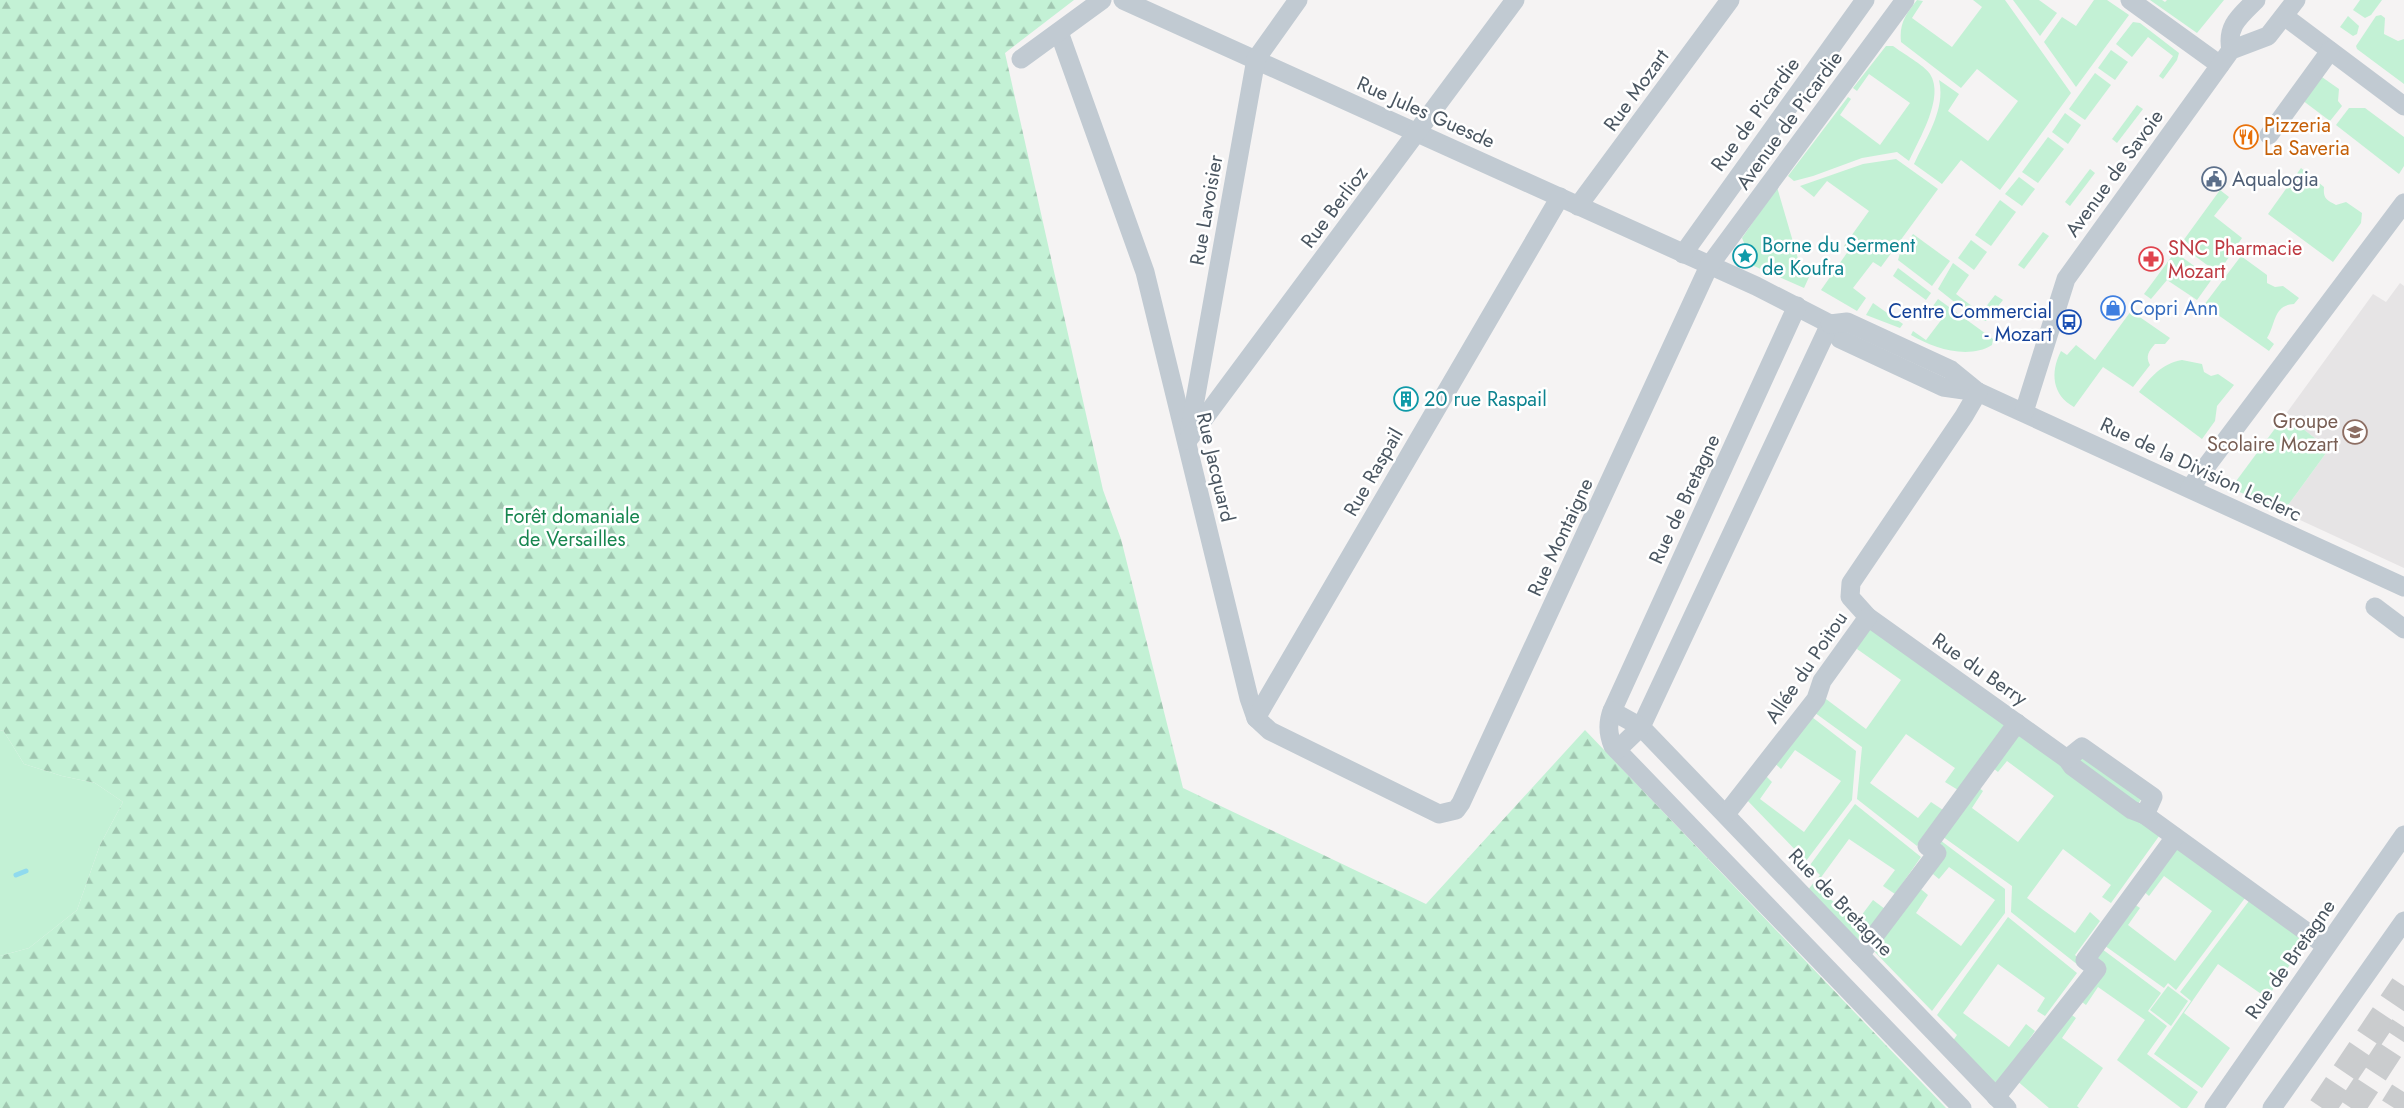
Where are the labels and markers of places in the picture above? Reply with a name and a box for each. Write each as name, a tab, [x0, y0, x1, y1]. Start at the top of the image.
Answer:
place label: Pizzeria La Saveria	[2264, 111, 2350, 163]
restaurant icon: Pizzeria La Saveria	[2233, 124, 2259, 150]
place label: Aqualogia	[2232, 165, 2318, 194]
public building icon: Aqualogia	[2201, 166, 2227, 192]
place label: Borne du Serment de Koufra	[1762, 231, 1915, 283]
place label: SNC Pharmacie Mozart	[2168, 234, 2302, 286]
place icon: Borne du Serment de Koufra	[1732, 243, 1758, 269]
pharmacy icon: SNC Pharmacie Mozart	[2138, 246, 2164, 272]
place label: Copri Ann	[2130, 294, 2218, 323]
shop icon: Copri Ann	[2100, 295, 2126, 321]
place label: Centre Commercial - Mozart	[1888, 297, 2052, 349]
bus stop icon: Centre Commercial - Mozart	[2056, 309, 2082, 335]
place label: 20 rue Raspail	[1424, 385, 1547, 414]
building icon: 20 rue Raspail	[1393, 386, 1419, 412]
place label: Groupe Scolaire Mozart	[2207, 407, 2338, 459]
school or university icon: Groupe Scolaire Mozart	[2342, 419, 2368, 445]

